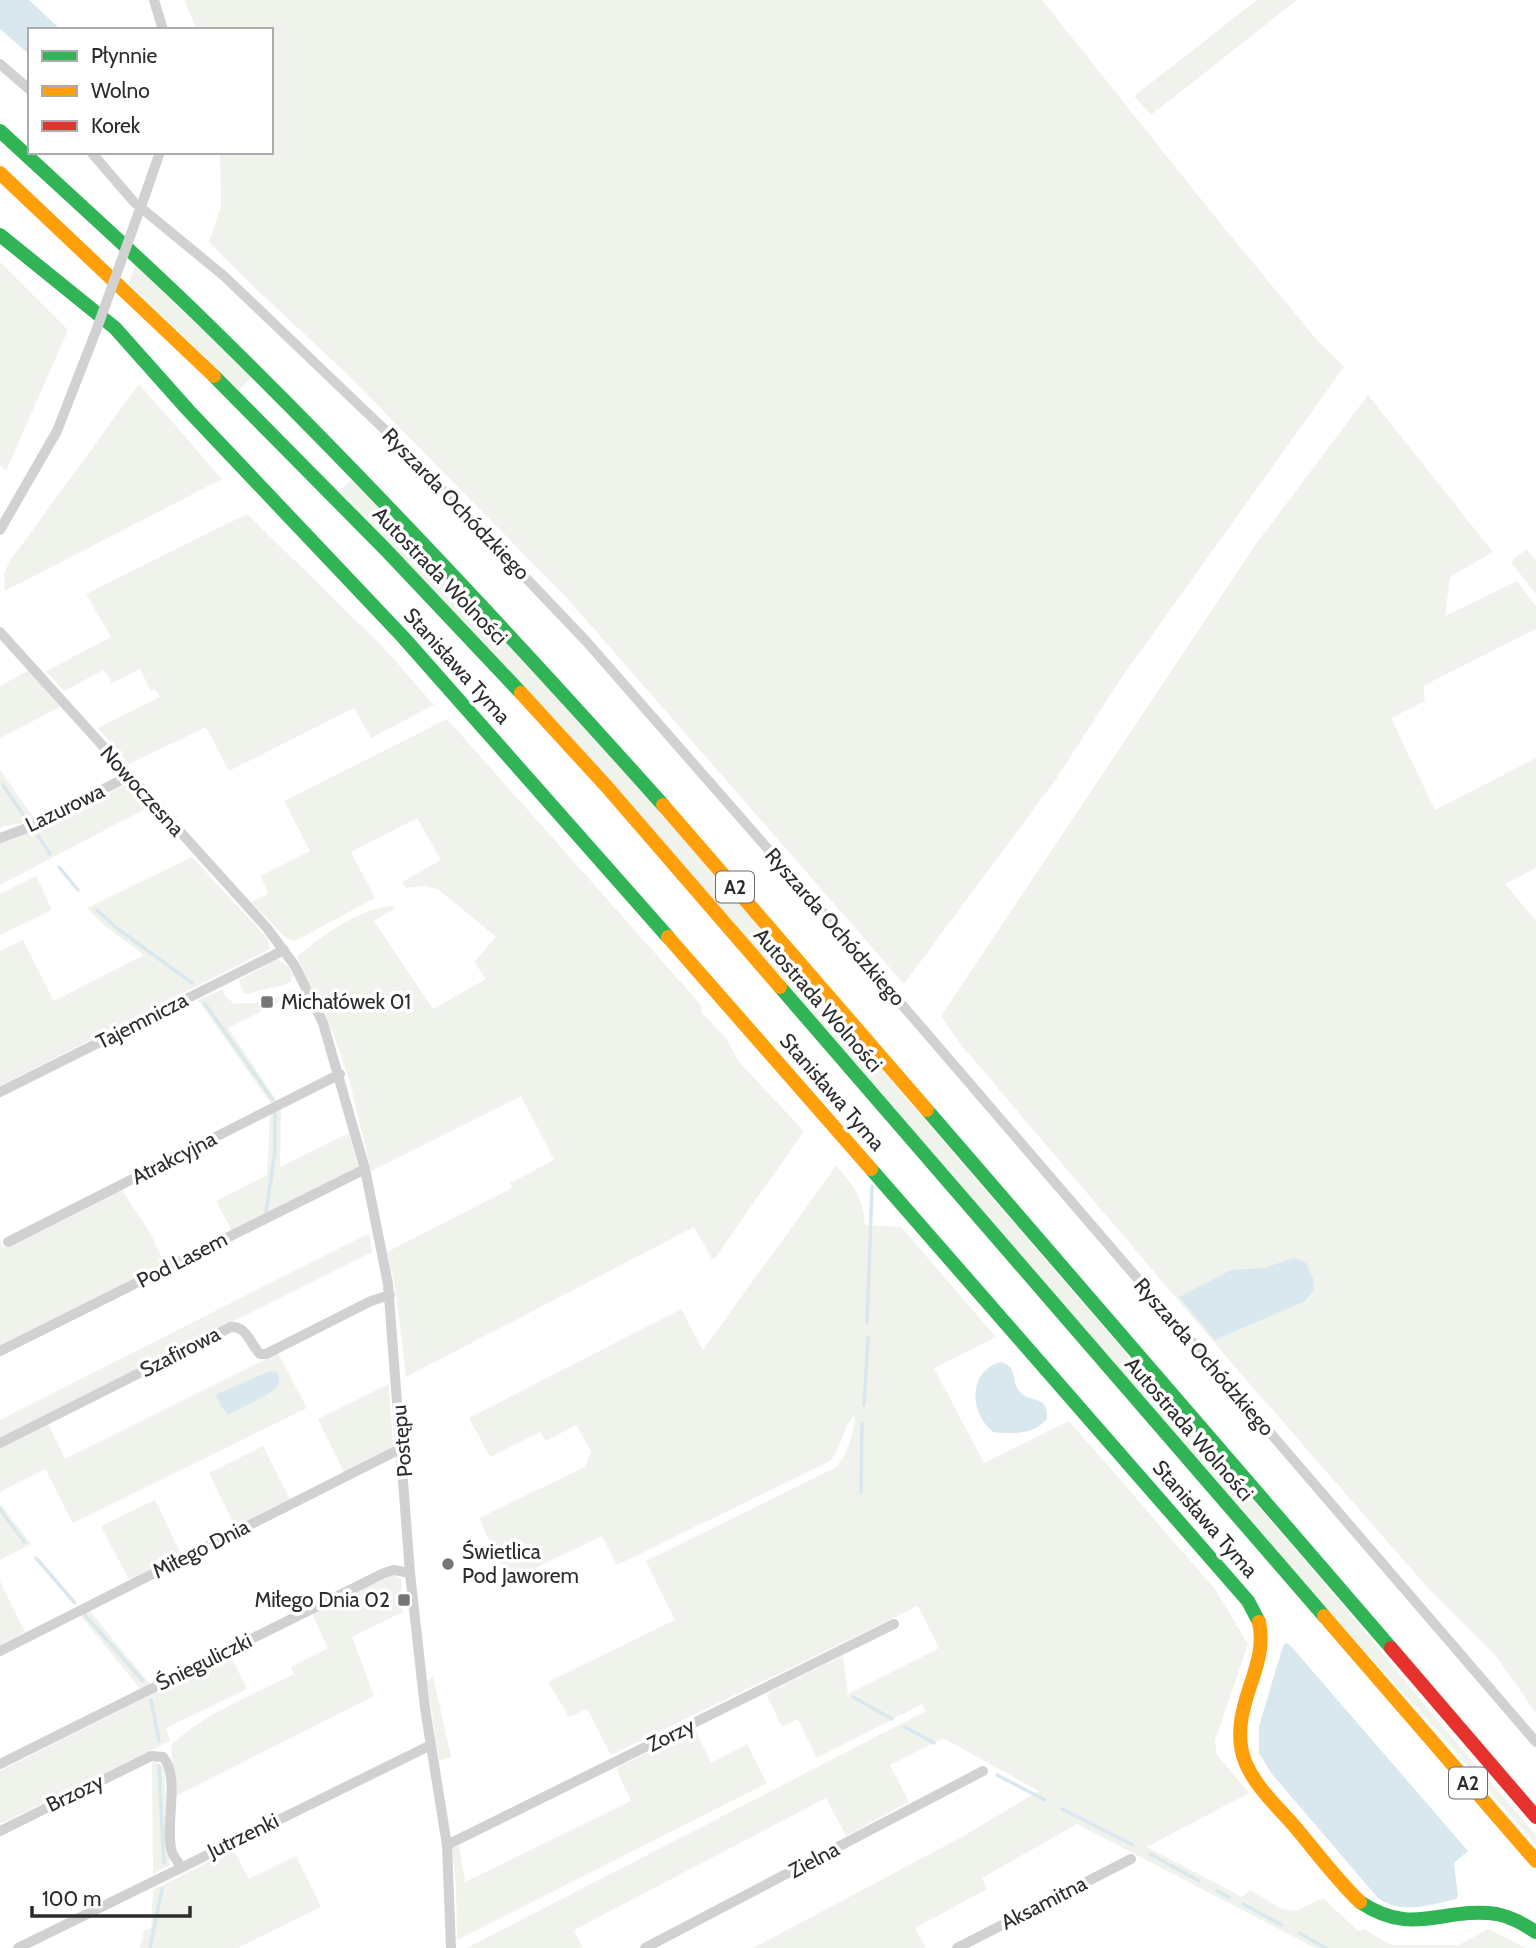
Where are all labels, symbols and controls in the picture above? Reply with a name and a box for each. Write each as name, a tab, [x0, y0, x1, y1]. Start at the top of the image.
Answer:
legend	[28, 28, 273, 154]
text: Płynnie	[91, 43, 158, 68]
text: Wolno	[91, 78, 150, 103]
text: Korek	[91, 113, 141, 138]
street label: Ryszarda Ochódzkiego	[377, 423, 535, 585]
street label: Autostrada Wolności	[368, 501, 513, 650]
street label: Stanisława Tyma	[399, 603, 516, 729]
street label: Nowoczesna	[95, 740, 189, 841]
street label: Lazurowa	[21, 778, 108, 837]
street label: Ryszarda Ochódzkiego	[760, 843, 911, 1011]
road number: A2	[716, 872, 754, 902]
street label: Autostrada Wolności	[749, 923, 888, 1077]
street label: Tajemnicza	[92, 987, 192, 1055]
place label: Michałówek 01	[281, 989, 411, 1014]
marker: Michałówek 01	[259, 994, 275, 1010]
street label: Stanisława Tyma	[775, 1028, 890, 1155]
street label: Atrakcyjna	[127, 1126, 221, 1190]
street label: Pod Lasem	[132, 1226, 231, 1293]
street label: Ryszarda Ochódzkiego	[1129, 1273, 1280, 1441]
street label: Szafirowa	[136, 1321, 224, 1382]
street label: Autostrada Wolności	[1120, 1352, 1259, 1506]
street label: Postępu	[386, 1404, 417, 1478]
street label: Stanisława Tyma	[1148, 1455, 1263, 1582]
street label: Miłego Dnia	[148, 1514, 253, 1584]
place label: Świetlica Pod Jaworem	[462, 1539, 579, 1588]
marker: Świetlica Pod Jaworem	[440, 1556, 456, 1572]
place label: Miłego Dnia 02	[254, 1587, 390, 1612]
marker: Miłego Dnia 02	[396, 1592, 412, 1608]
street label: Śnieguliczki	[152, 1628, 256, 1695]
street label: Zorzy	[643, 1712, 699, 1757]
street label: Brzozy	[42, 1768, 108, 1817]
road number: A2	[1449, 1768, 1487, 1798]
street label: Jutrzenki	[202, 1808, 282, 1864]
street label: Zielna	[784, 1836, 843, 1883]
street label: Aksamitna	[997, 1870, 1091, 1935]
scale bar	[32, 1874, 189, 1918]
text: 100 m	[42, 1886, 101, 1911]

